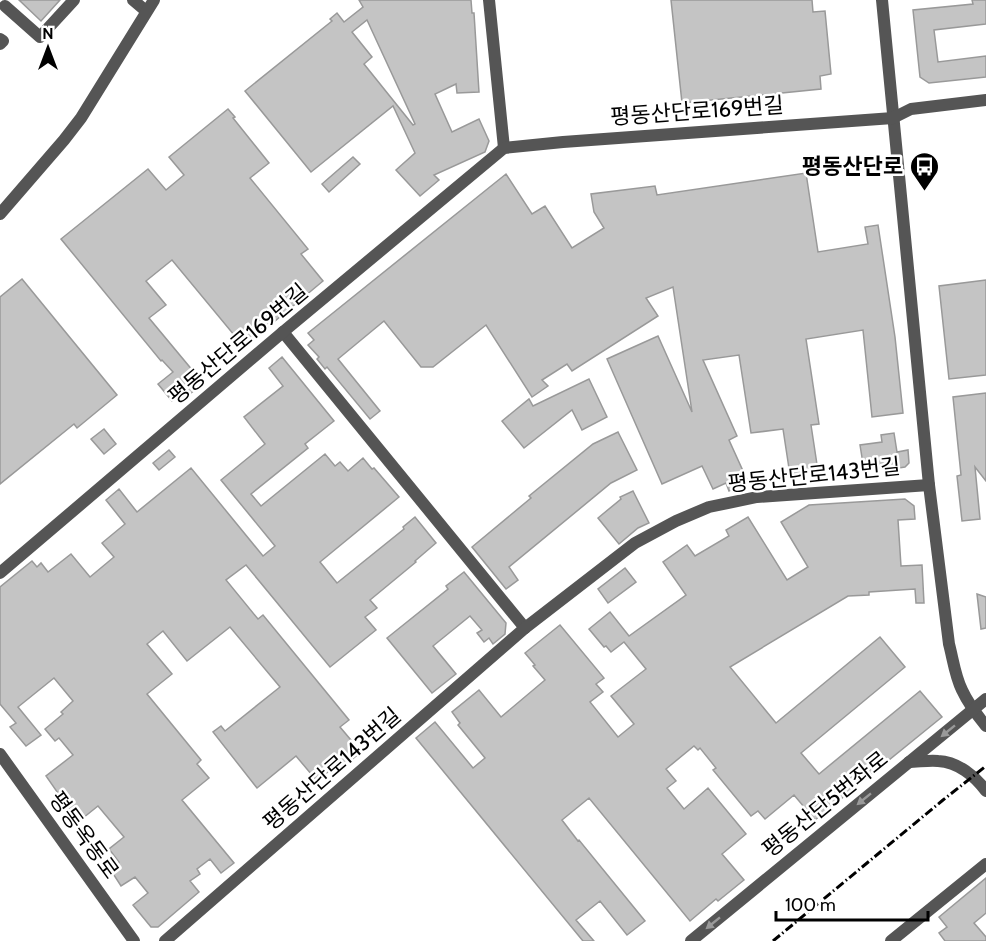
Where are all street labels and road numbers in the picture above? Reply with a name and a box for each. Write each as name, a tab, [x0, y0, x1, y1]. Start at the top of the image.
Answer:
street label: 평동산단로169번길	[609, 91, 785, 131]
street label: 평동산단로169번길	[163, 278, 313, 410]
street label: 평동산단로143번길	[726, 453, 902, 497]
street label: 평동산단로143번길	[258, 702, 406, 836]
street label: 평동산단5번좌로	[757, 745, 893, 863]
street label: 평동옥동로	[43, 786, 125, 884]

